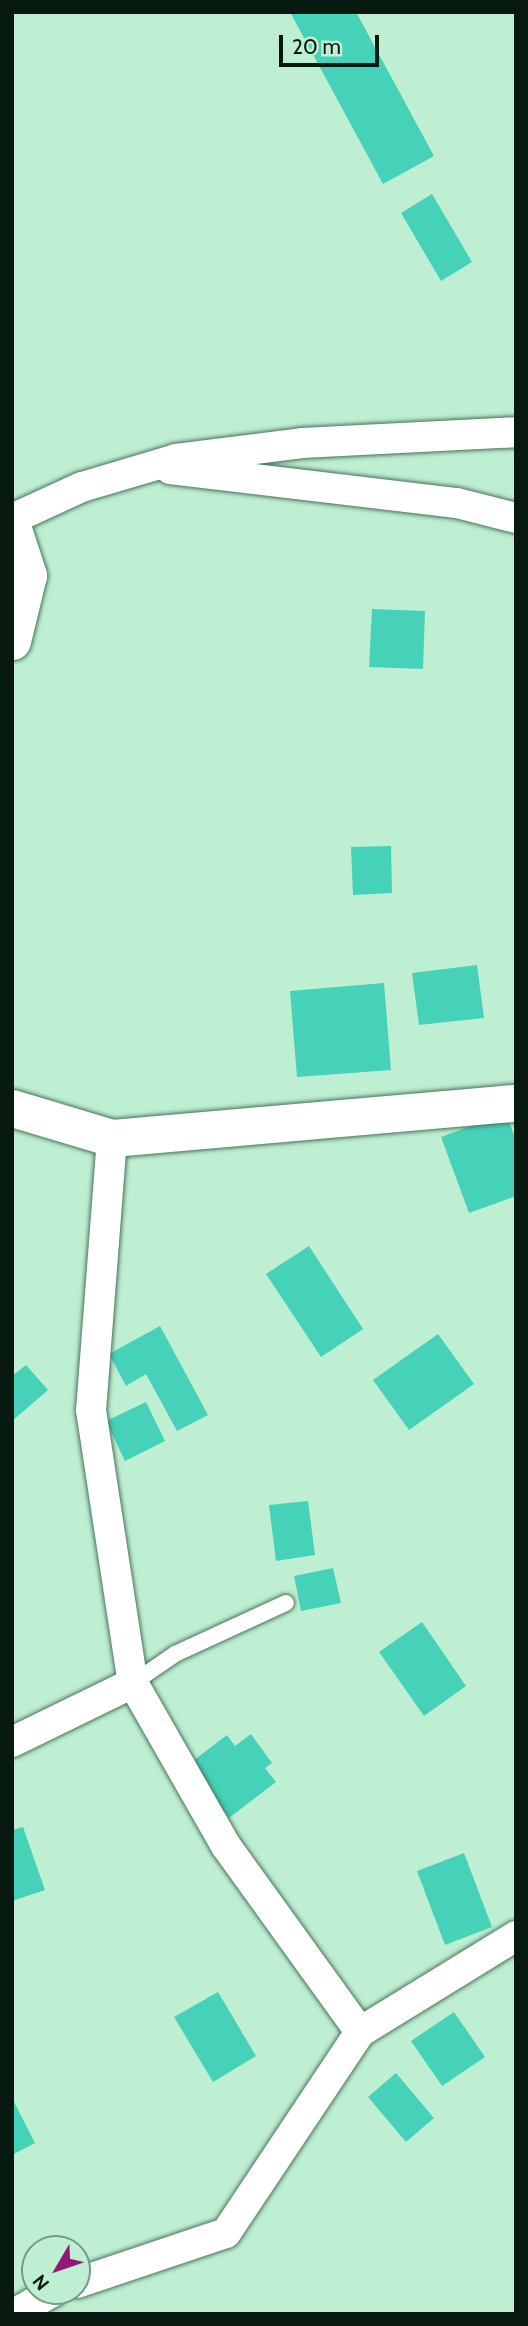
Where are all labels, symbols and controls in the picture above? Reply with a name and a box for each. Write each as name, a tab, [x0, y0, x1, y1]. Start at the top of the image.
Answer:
scale bar	[283, 21, 383, 65]
text: 20 m	[292, 34, 341, 59]
north arrow	[21, 2235, 91, 2305]
text: N	[28, 2270, 54, 2295]

